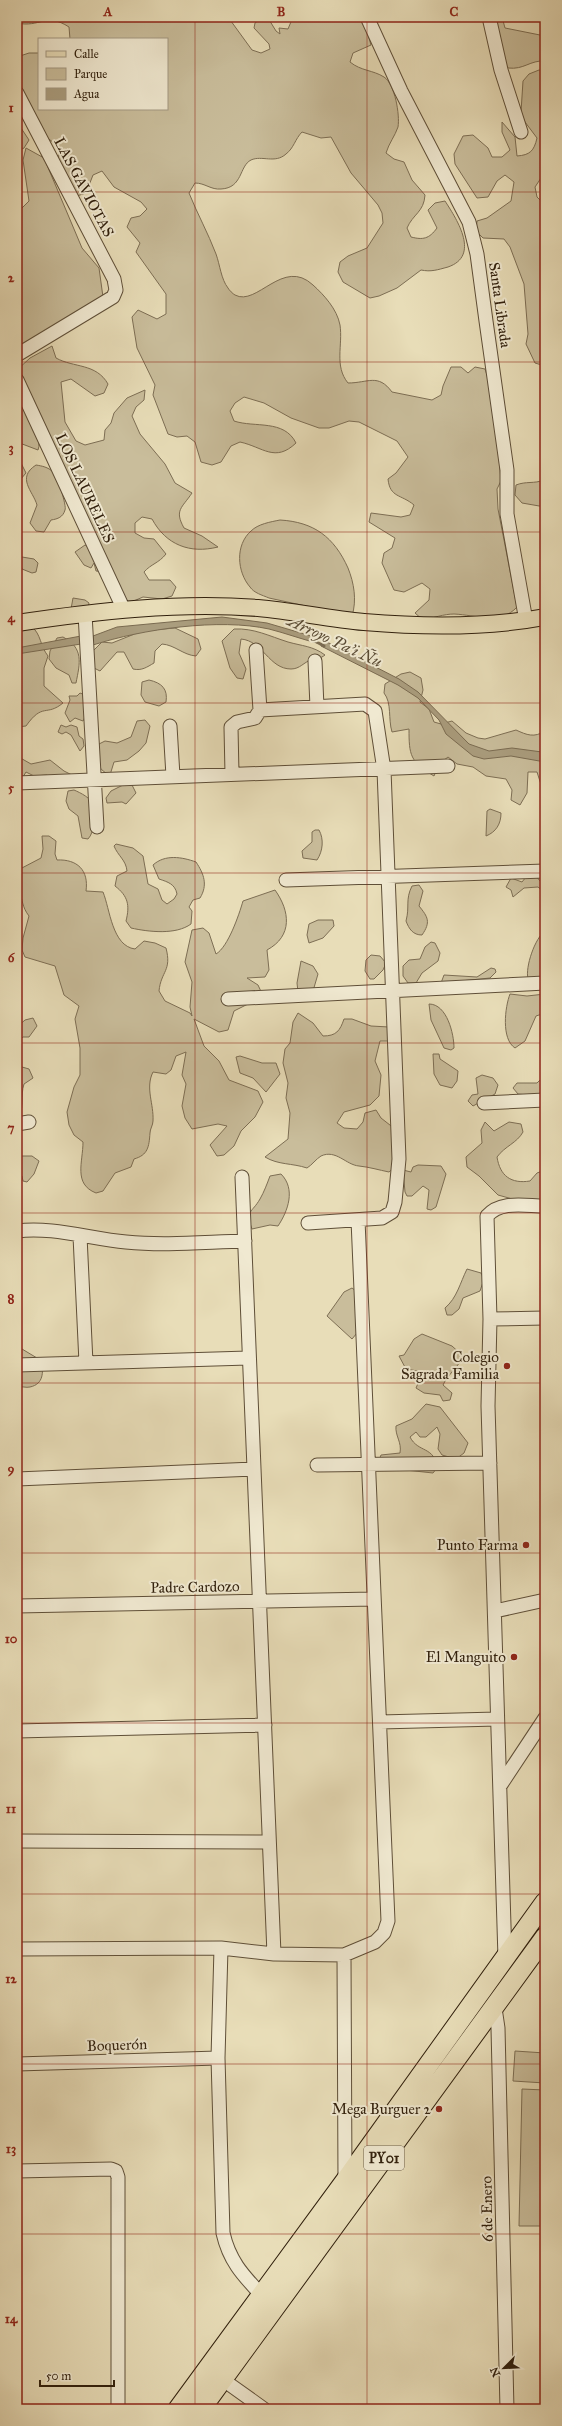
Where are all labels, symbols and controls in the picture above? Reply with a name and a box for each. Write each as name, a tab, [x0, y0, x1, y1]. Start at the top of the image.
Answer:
text: A	[103, 4, 113, 20]
text: B	[277, 4, 286, 20]
text: C	[450, 4, 459, 20]
legend	[38, 38, 168, 110]
text: Calle	[74, 47, 99, 61]
text: Parque	[74, 67, 107, 82]
text: Agua	[73, 87, 100, 102]
text: 1	[8, 100, 14, 116]
street label: LAS GAVIOTAS	[50, 134, 118, 240]
street label: Santa Librada	[485, 261, 515, 350]
text: 2	[8, 270, 15, 286]
street label: LOS LAURELES	[52, 430, 118, 546]
text: 3	[8, 440, 14, 456]
water label: Arroyo Pa'i Ñu	[283, 609, 386, 671]
text: 4	[7, 610, 15, 626]
text: 5	[8, 780, 15, 796]
text: 6	[8, 950, 16, 966]
text: 7	[8, 1120, 15, 1136]
text: 8	[8, 1291, 15, 1307]
place label: Colegio Sagrada Familia	[401, 1348, 500, 1383]
marker: Colegio Sagrada Familia	[502, 1361, 512, 1371]
text: 9	[8, 1461, 15, 1477]
place label: Punto Farma	[437, 1536, 519, 1554]
marker: Punto Farma	[521, 1540, 531, 1550]
street label: Padre Cardozo	[150, 1577, 240, 1597]
text: 10	[5, 1631, 18, 1647]
place label: El Manguito	[426, 1648, 506, 1666]
marker: El Manguito	[509, 1652, 519, 1662]
text: 11	[6, 1801, 16, 1817]
text: 12	[5, 1971, 17, 1987]
street label: Boquerón	[87, 2035, 148, 2056]
place label: Mega Burguer 2	[332, 2100, 432, 2118]
marker: Mega Burguer 2	[434, 2104, 444, 2114]
text: 13	[6, 2141, 16, 2157]
road number: PY01	[364, 2146, 404, 2170]
street label: 6 de Enero	[477, 2175, 497, 2242]
text: 14	[5, 2311, 18, 2327]
north arrow	[484, 2348, 524, 2388]
scale bar	[40, 2362, 114, 2388]
text: N	[487, 2364, 503, 2379]
text: 50 m	[46, 2369, 71, 2383]

